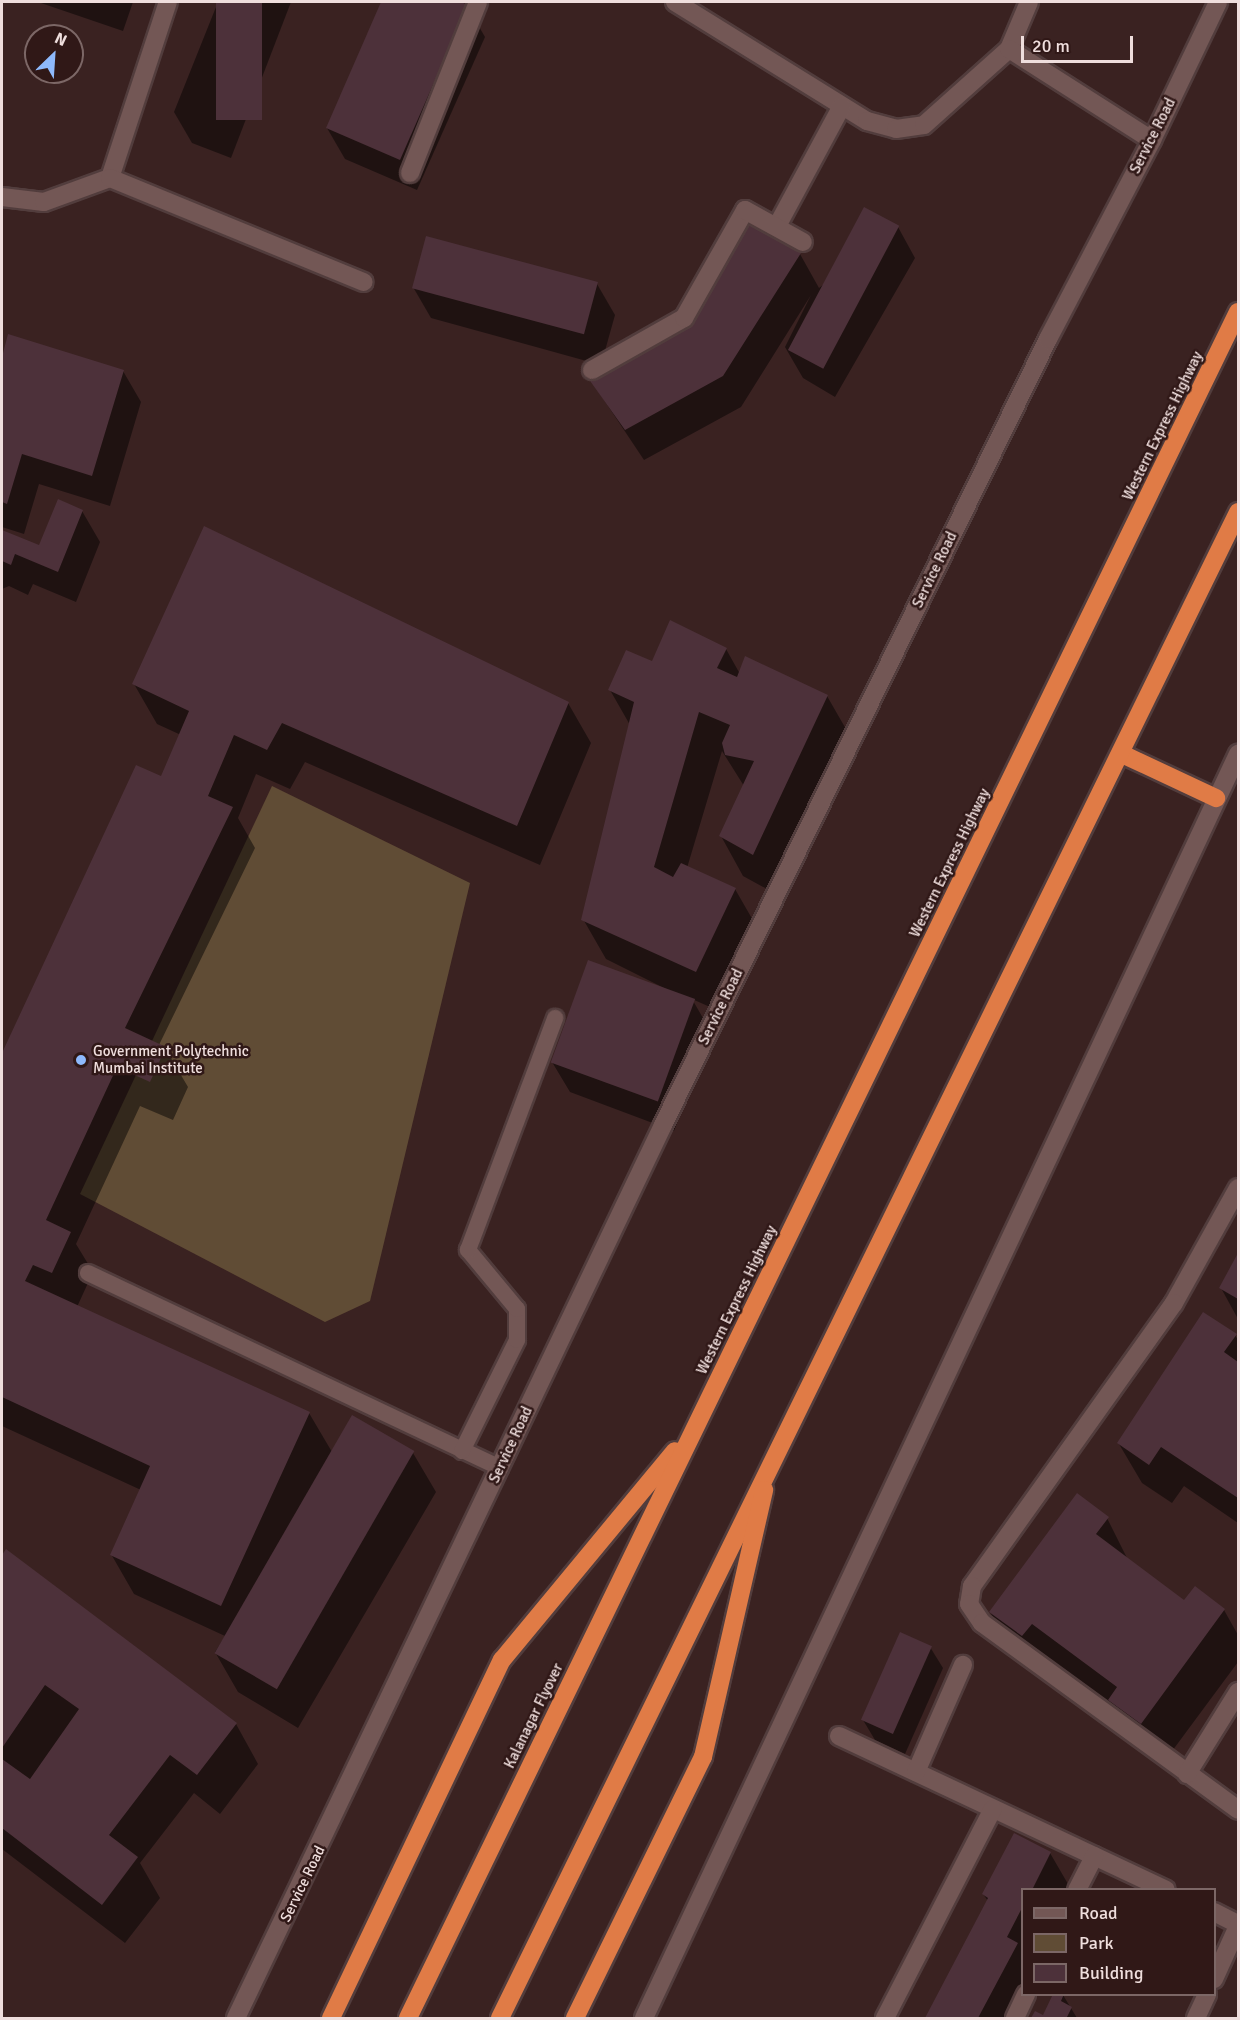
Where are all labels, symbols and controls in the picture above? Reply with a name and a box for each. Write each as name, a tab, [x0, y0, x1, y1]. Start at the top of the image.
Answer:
north arrow	[24, 24, 84, 84]
scale bar	[1024, 24, 1136, 62]
text: N	[51, 28, 70, 51]
text: 20 m	[1032, 35, 1070, 57]
street label: Service Road	[1126, 95, 1180, 177]
street label: Western Express Highway	[1119, 349, 1207, 503]
street label: Service Road	[909, 529, 961, 611]
street label: Western Express Highway	[906, 786, 994, 940]
street label: Service Road	[695, 966, 747, 1048]
place label: Government Polytechnic Mumbai Institute	[93, 1042, 249, 1077]
marker: Government Polytechnic Mumbai Institute	[74, 1053, 88, 1067]
street label: Western Express Highway	[693, 1223, 781, 1377]
street label: Service Road	[485, 1404, 537, 1486]
street label: Kalanagar Flyover	[501, 1660, 567, 1772]
street label: Service Road	[277, 1843, 329, 1925]
legend	[1021, 1888, 1216, 1996]
text: Road	[1079, 1902, 1118, 1924]
text: Park	[1079, 1932, 1114, 1954]
text: Building	[1079, 1962, 1143, 1984]

